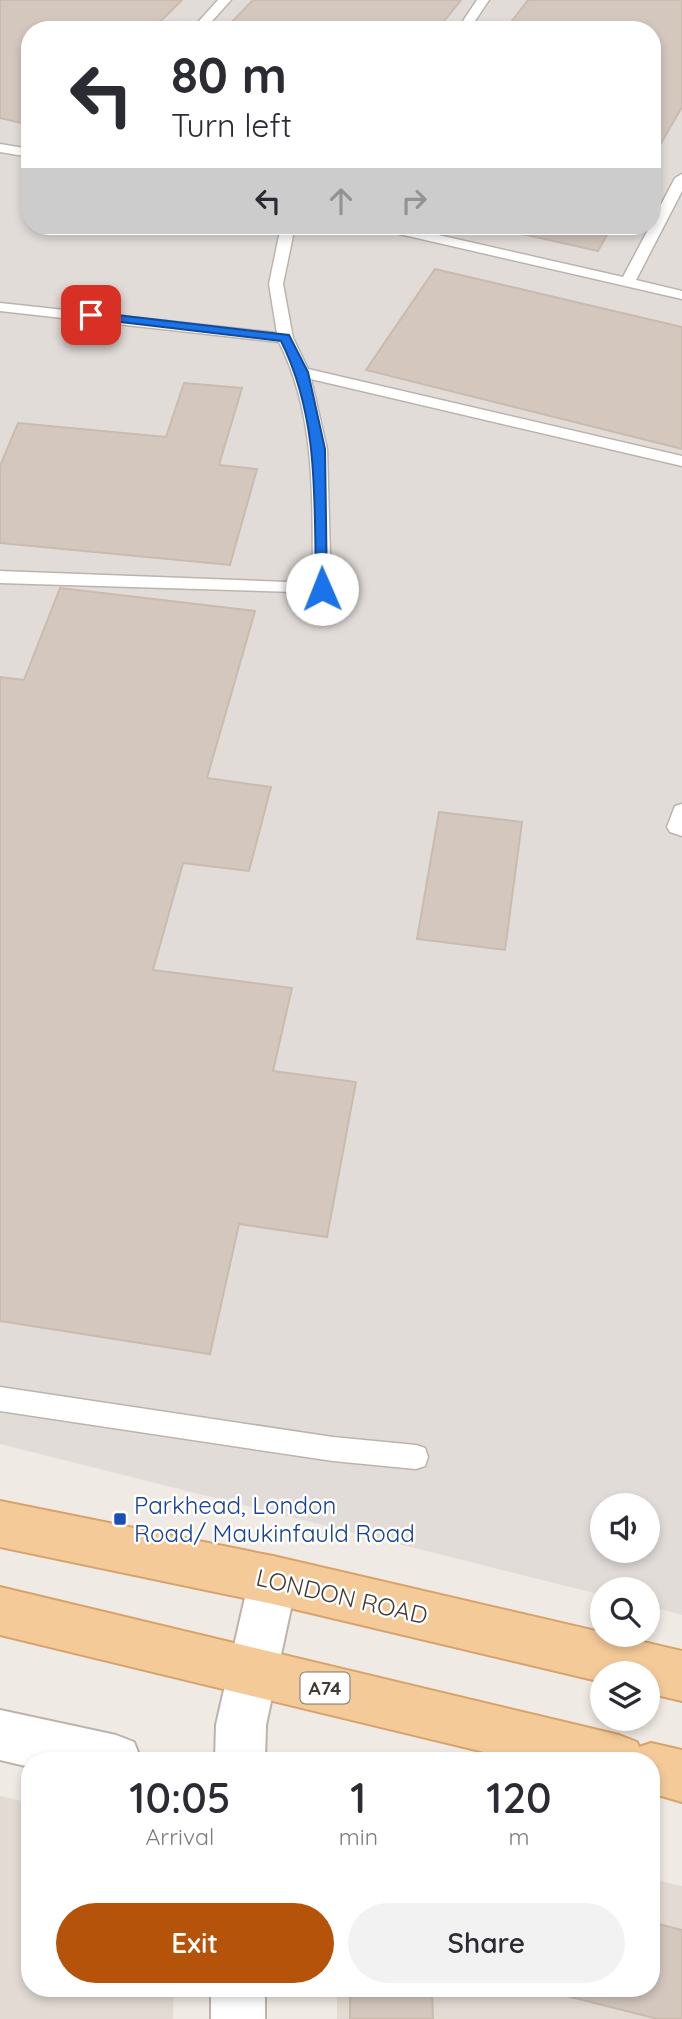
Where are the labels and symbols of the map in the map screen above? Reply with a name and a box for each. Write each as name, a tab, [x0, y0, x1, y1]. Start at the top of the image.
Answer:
pin	[61, 285, 121, 345]
position arrow	[285, 552, 359, 626]
place label: Parkhead, London Road/ Maukinfauld Road	[134, 1490, 415, 1548]
marker: Parkhead, London Road/ Maukinfauld Road	[112, 1511, 128, 1527]
street label: LONDON ROAD	[253, 1562, 431, 1630]
road number: A74	[300, 1672, 350, 1704]

